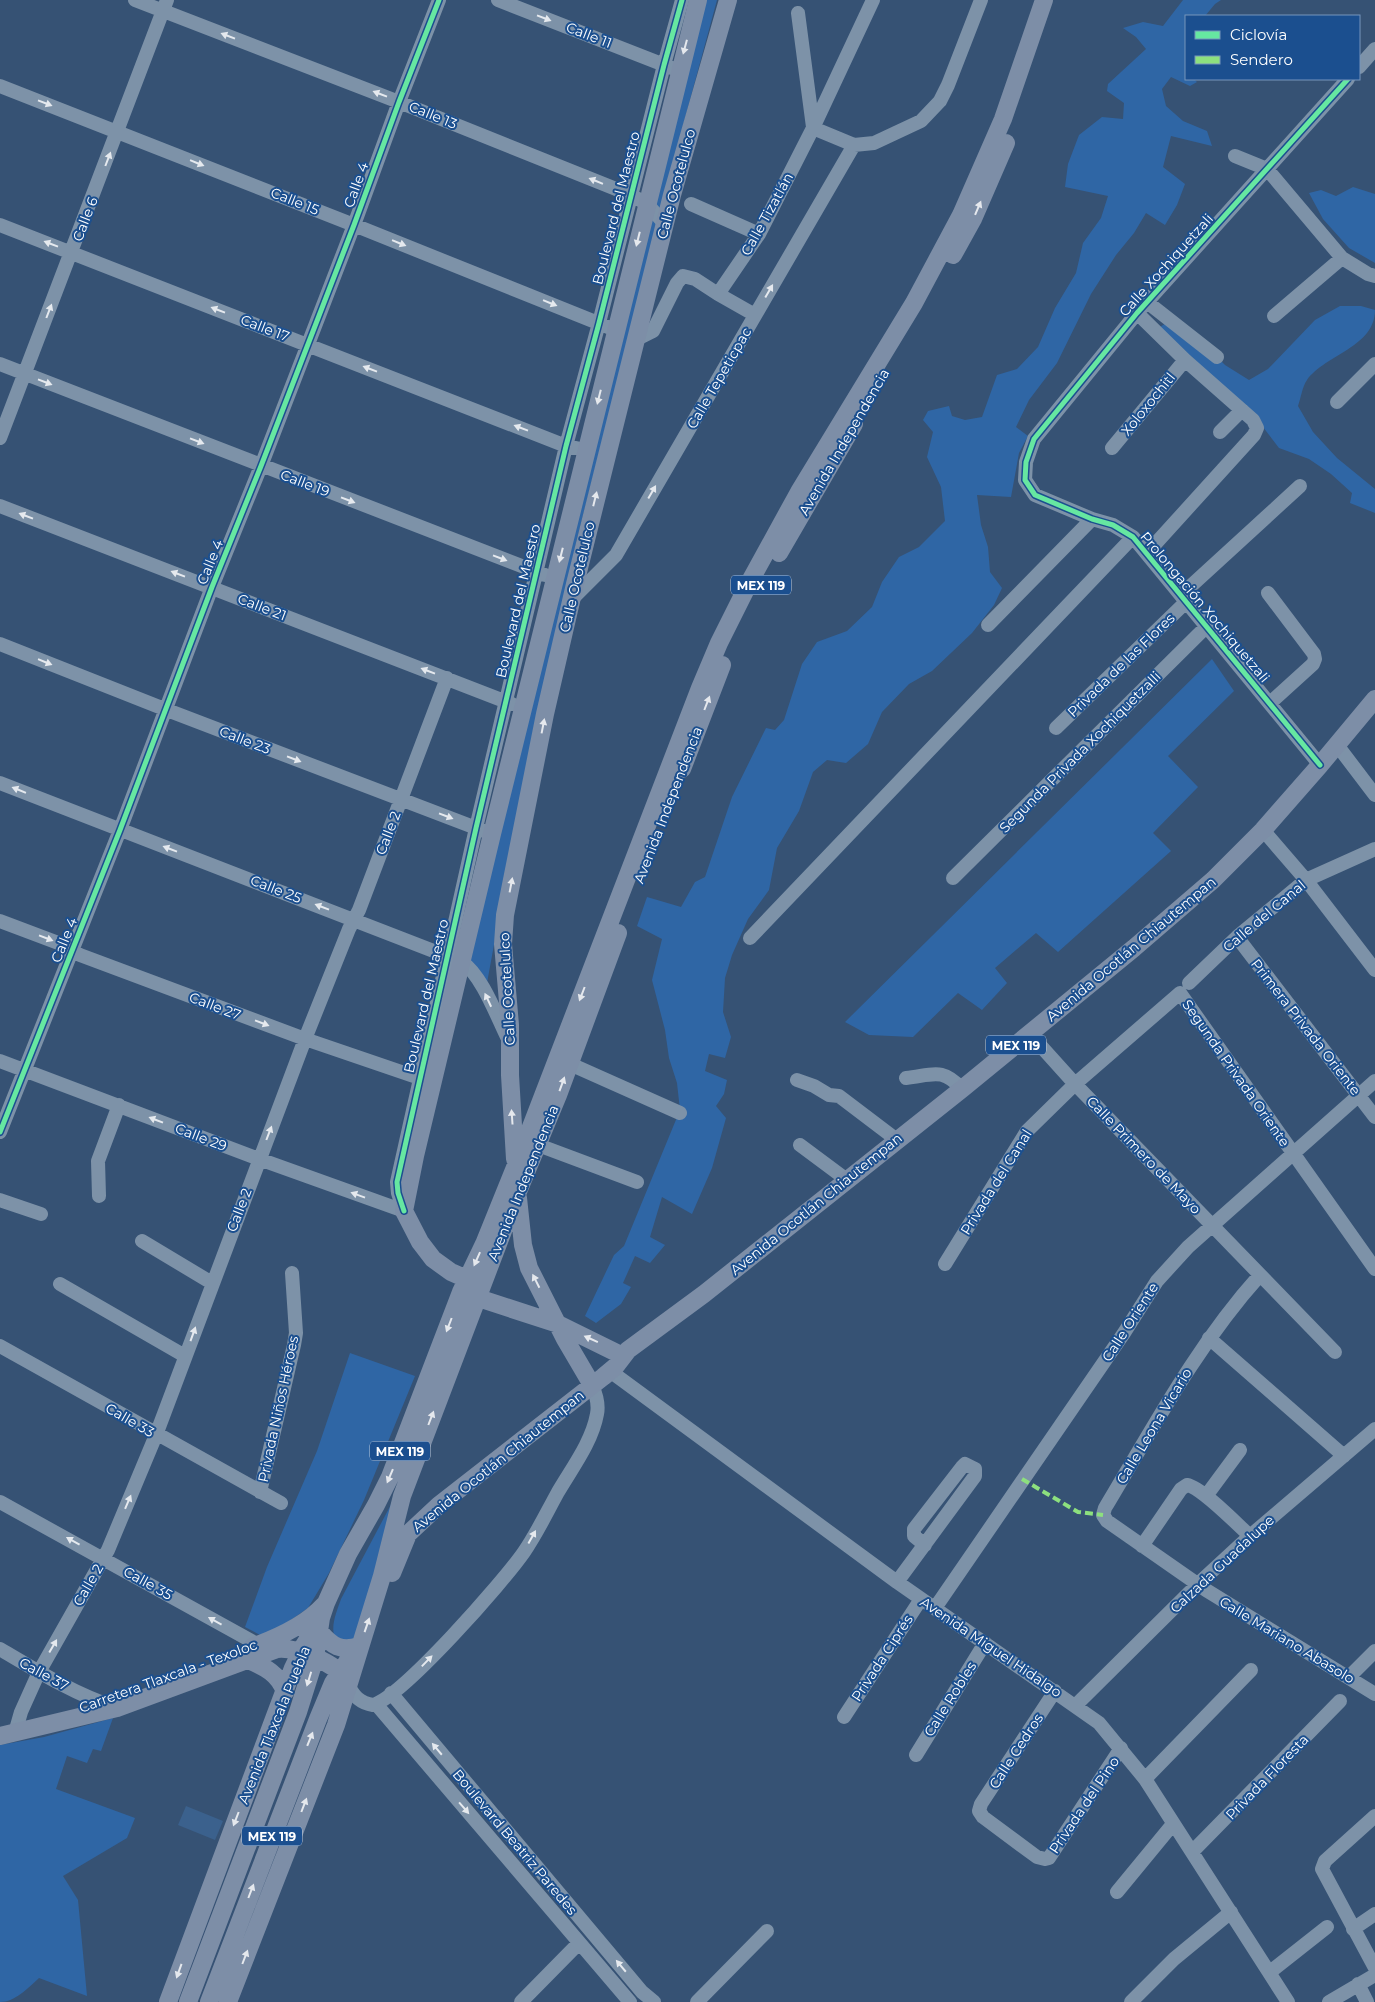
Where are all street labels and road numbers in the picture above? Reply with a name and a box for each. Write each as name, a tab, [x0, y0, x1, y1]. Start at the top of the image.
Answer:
street label: Calle 11	[563, 18, 615, 52]
street label: Calle 13	[406, 97, 460, 133]
street label: Calle Ocotelulco	[653, 127, 699, 241]
street label: Boulevard del Maestro	[588, 129, 644, 286]
street label: Calle 4	[340, 159, 373, 210]
street label: Calle Tizatlán	[737, 169, 797, 259]
street label: Calle 15	[268, 183, 322, 219]
street label: Calle 6	[68, 194, 102, 244]
street label: Calle Xochiquetzali	[1115, 210, 1217, 320]
street label: Calle 17	[238, 310, 292, 346]
street label: Calle Tepeticpac	[683, 324, 755, 432]
street label: Avenida Independencia	[795, 365, 893, 519]
street label: Xoloxochitl	[1117, 369, 1179, 439]
street label: Calle 19	[278, 465, 332, 501]
street label: Calle Ocotelulco	[555, 520, 599, 634]
street label: Boulevard del Maestro	[492, 522, 544, 680]
street label: Prolongación Xochiquetzali	[1136, 528, 1274, 686]
street label: Calle 4	[193, 536, 227, 587]
road number: MEX 119	[731, 576, 791, 594]
street label: Calle 21	[235, 590, 289, 624]
street label: Privada de las Flores	[1064, 609, 1179, 721]
street label: Segunda Privada Xochiquetzalli	[995, 667, 1165, 837]
street label: Calle 23	[217, 722, 273, 758]
street label: Avenida Independencia	[630, 724, 706, 886]
street label: Calle 2	[371, 808, 405, 858]
street label: Calle 25	[248, 871, 304, 907]
street label: Avenida Ocotlán Chiautempan	[1042, 873, 1220, 1025]
street label: Calle del Canal	[1219, 876, 1309, 956]
street label: Calle 4	[47, 914, 81, 965]
street label: Boulevard del Maestro	[400, 917, 452, 1075]
street label: Calle Ocotelulco	[495, 932, 519, 1046]
street label: Primera Privada Oriente	[1247, 955, 1365, 1099]
street label: Calle 27	[187, 988, 243, 1024]
street label: Segunda Privada Oriente	[1178, 996, 1294, 1150]
road number: MEX 119	[986, 1036, 1046, 1054]
street label: Calle Primero de Mayo	[1083, 1092, 1205, 1218]
street label: Avenida Independencia	[483, 1102, 563, 1264]
street label: Calle 29	[172, 1119, 230, 1155]
street label: Privada del Canal	[956, 1126, 1036, 1238]
street label: Avenida Ocotlán Chiautempan	[726, 1129, 906, 1279]
street label: Calle 2	[222, 1185, 256, 1235]
street label: Calle Oriente	[1098, 1279, 1162, 1365]
street label: Privada Niños Héroes	[254, 1334, 302, 1484]
street label: Calle Leona Vicario	[1112, 1365, 1196, 1487]
street label: Avenida Ocotlán Chiautempan	[408, 1386, 588, 1536]
street label: Calle 33	[102, 1399, 158, 1441]
road number: MEX 119	[370, 1442, 430, 1460]
street label: Calzada Guadalupe	[1166, 1511, 1278, 1617]
street label: Calle 2	[69, 1561, 107, 1609]
street label: Calle 35	[120, 1562, 176, 1604]
street label: Calle Mariano Abasolo	[1216, 1592, 1358, 1688]
street label: Avenida Miguel Hidalgo	[917, 1593, 1066, 1701]
street label: Privada Ciprés	[847, 1611, 917, 1705]
street label: Carretera Tlaxcala - Texoloc	[76, 1635, 260, 1717]
street label: Avenida Tlaxcala Puebla	[234, 1643, 314, 1807]
street label: Calle 37	[16, 1653, 72, 1695]
street label: Calle Robles	[920, 1658, 980, 1740]
street label: Calle Cedros	[985, 1710, 1047, 1792]
street label: Privada Floresta	[1222, 1731, 1312, 1823]
street label: Privada del Pino	[1045, 1753, 1123, 1857]
street label: Boulevard Beatriz Paredes	[449, 1766, 581, 1919]
road number: MEX 119	[242, 1826, 302, 1845]

